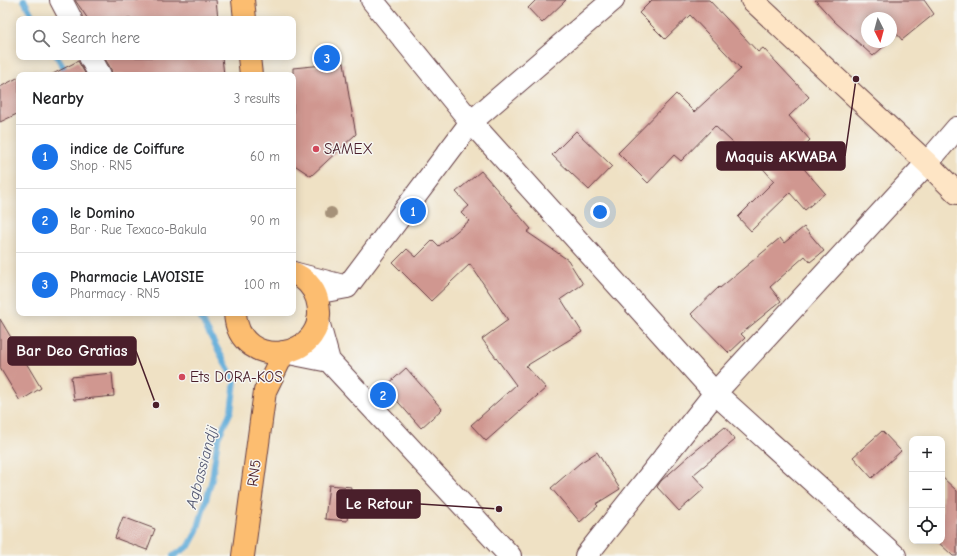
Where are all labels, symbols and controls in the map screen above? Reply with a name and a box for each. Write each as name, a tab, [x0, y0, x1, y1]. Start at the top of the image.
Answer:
north arrow	[861, 12, 897, 48]
search box	[16, 16, 296, 60]
icon: search	[30, 27, 52, 49]
text: Search here	[62, 29, 140, 47]
pin: 3	[314, 43, 340, 73]
text: Nearby	[32, 89, 83, 108]
text: 3 results	[234, 91, 280, 106]
text: indice de Coiffure	[70, 140, 184, 158]
place label: SAMEX	[324, 140, 373, 158]
callout: Maquis AKWABA	[717, 142, 845, 170]
marker: SAMEX	[311, 144, 321, 154]
text: Maquis AKWABA	[725, 148, 837, 166]
text: 1	[42, 149, 48, 164]
text: 60 m	[250, 149, 280, 164]
text: Shop · RN5	[70, 158, 132, 173]
pin: 1	[400, 196, 426, 226]
your location	[590, 202, 610, 222]
text: le Domino	[70, 204, 135, 222]
text: 2	[42, 213, 48, 228]
text: 90 m	[250, 213, 280, 228]
text: Bar · Rue Texaco-Bakula	[70, 222, 207, 237]
text: Pharmacie LAVOISIE	[70, 268, 204, 286]
text: 3	[42, 277, 48, 292]
text: 100 m	[244, 277, 280, 292]
text: Pharmacy · RN5	[70, 286, 160, 301]
callout: Bar Deo Gratias	[8, 337, 136, 365]
text: Bar Deo Gratias	[16, 342, 128, 360]
place label: Ets DORA-KOS	[190, 368, 283, 386]
marker: Ets DORA-KOS	[177, 372, 187, 382]
pin: 2	[370, 380, 396, 410]
water label: Agbassiandji	[182, 424, 222, 511]
map controls	[909, 436, 945, 544]
button: +	[909, 436, 945, 472]
street label: RN5	[243, 458, 265, 488]
button: −	[909, 472, 945, 508]
callout: Le Retour	[337, 490, 420, 518]
text: Le Retour	[346, 495, 413, 513]
button: locate	[909, 508, 945, 544]

